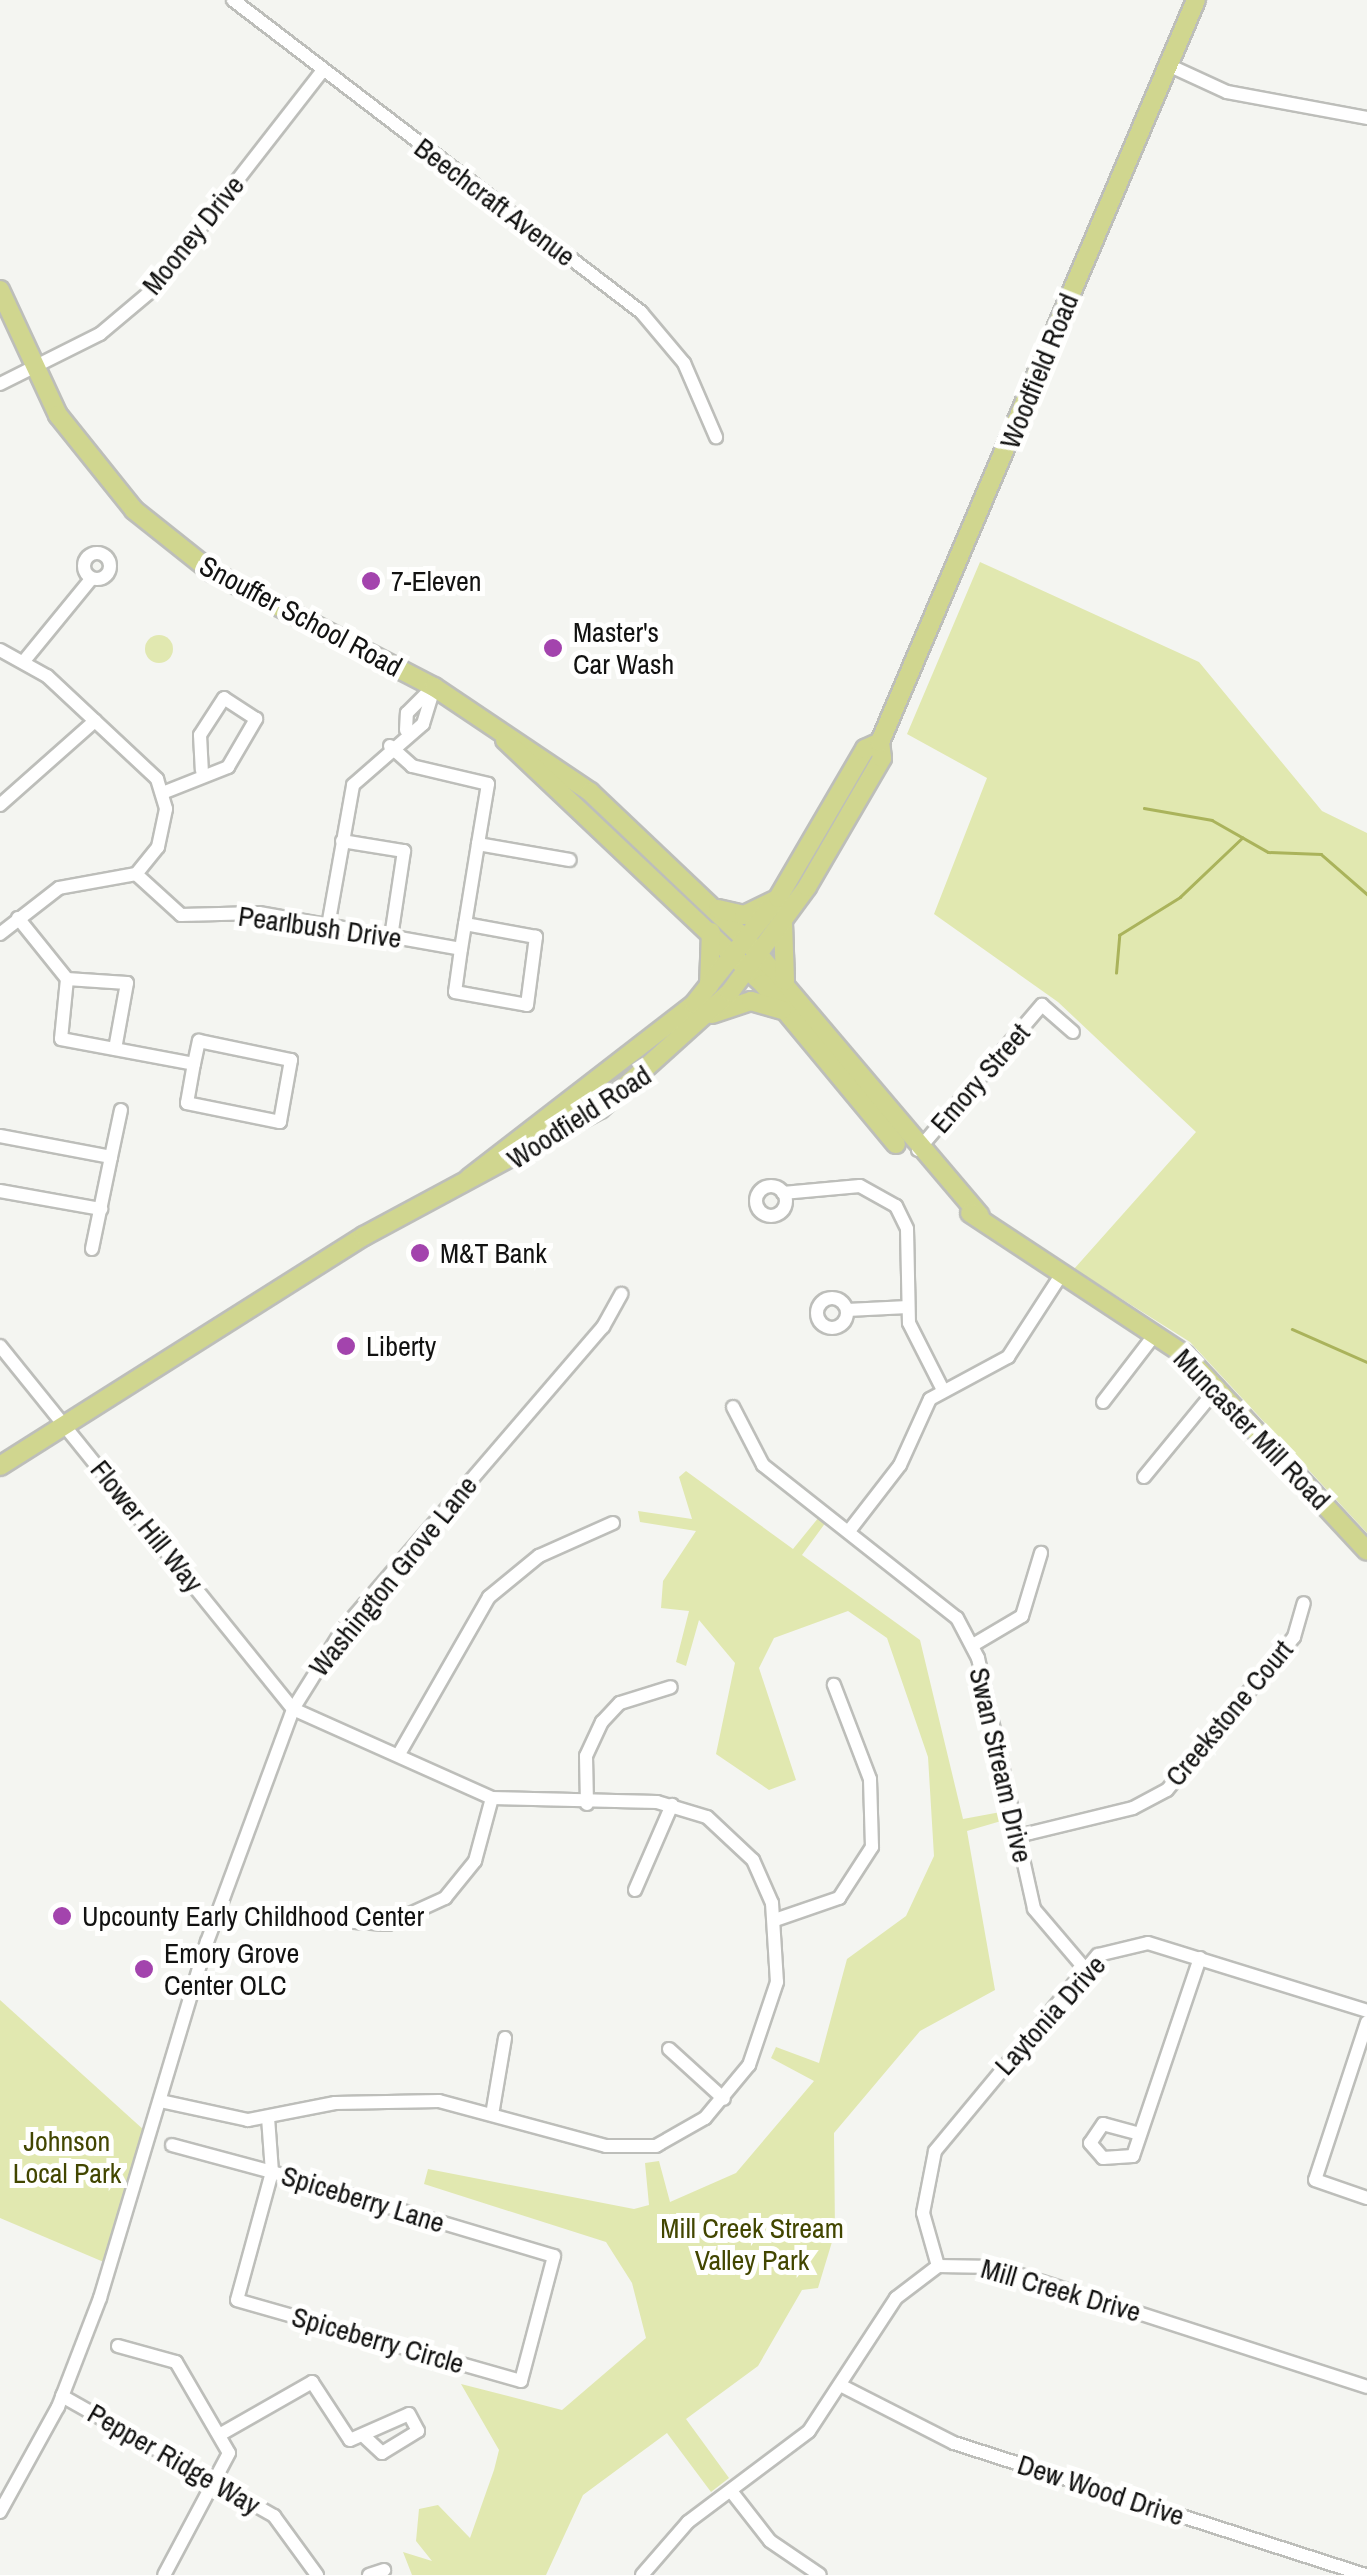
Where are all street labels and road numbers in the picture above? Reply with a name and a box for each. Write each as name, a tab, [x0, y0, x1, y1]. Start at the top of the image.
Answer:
street label: Beechcraft Avenue	[408, 130, 582, 274]
street label: Mooney Drive	[135, 169, 251, 301]
street label: Woodfield Road	[993, 289, 1085, 453]
street label: Snouffer School Road	[194, 549, 408, 683]
street label: Pearlbush Drive	[236, 899, 404, 955]
street label: Emory Street	[923, 1016, 1037, 1140]
street label: Woodfield Road	[501, 1058, 657, 1176]
street label: Muncaster Mill Road	[1167, 1342, 1337, 1516]
street label: Flower Hill Way	[84, 1453, 210, 1599]
street label: Washington Grove Lane	[302, 1469, 484, 1683]
street label: Creekstone Court	[1158, 1633, 1300, 1793]
street label: Swan Stream Drive	[962, 1664, 1040, 1866]
street label: Laytonia Drive	[988, 1948, 1112, 2082]
street label: Spiceberry Lane	[278, 2158, 448, 2240]
street label: Mill Creek Drive	[977, 2251, 1145, 2329]
street label: Spiceberry Circle	[288, 2299, 468, 2381]
street label: Pepper Ridge Way	[82, 2396, 266, 2522]
street label: Dew Wood Drive	[1013, 2447, 1189, 2533]

